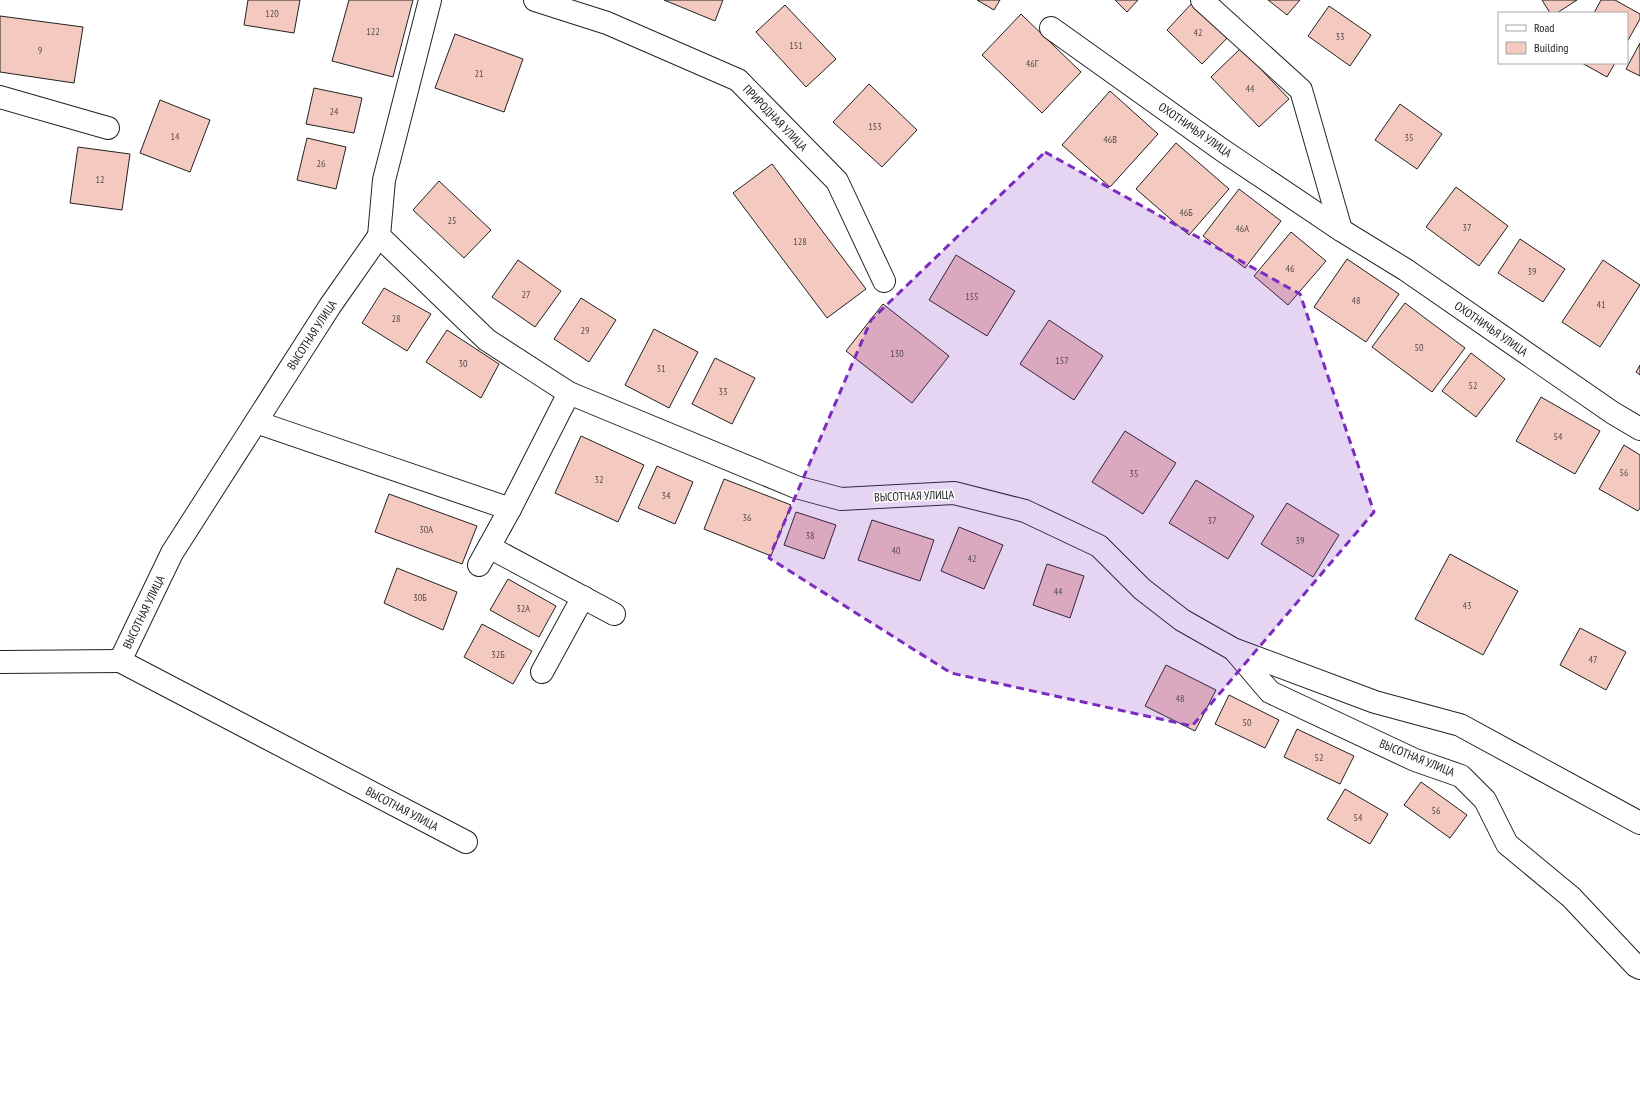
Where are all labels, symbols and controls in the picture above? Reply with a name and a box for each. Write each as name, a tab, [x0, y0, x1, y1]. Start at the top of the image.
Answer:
house number: 120	[265, 7, 279, 20]
legend	[1498, 12, 1628, 64]
text: Road	[1534, 20, 1554, 35]
house number: 122	[366, 25, 380, 38]
house number: 42	[1194, 26, 1203, 39]
house number: 33	[1336, 30, 1345, 43]
house number: 151	[789, 39, 803, 52]
text: Building	[1534, 40, 1569, 55]
house number: 9	[38, 44, 42, 57]
house number: 46Г	[1026, 57, 1039, 70]
house number: 21	[475, 67, 484, 80]
street label: ПРИРОДНАЯ УЛИЦА	[740, 81, 811, 154]
house number: 44	[1246, 82, 1255, 95]
street label: ОХОТНИЧЬЯ УЛИЦА	[1156, 99, 1235, 161]
house number: 24	[330, 105, 339, 118]
house number: 153	[868, 120, 882, 133]
house number: 14	[171, 130, 180, 143]
house number: 35	[1405, 131, 1414, 144]
house number: 46В	[1103, 133, 1117, 146]
house number: 26	[317, 157, 326, 170]
house number: 12	[96, 173, 105, 186]
house number: 46Б	[1179, 206, 1193, 219]
house number: 25	[448, 214, 457, 227]
house number: 37	[1463, 221, 1472, 234]
house number: 46А	[1235, 222, 1249, 235]
house number: 128	[793, 235, 807, 248]
house number: 46	[1286, 262, 1295, 275]
house number: 39	[1528, 265, 1537, 278]
house number: 27	[522, 288, 531, 301]
house number: 155	[965, 290, 979, 303]
house number: 48	[1352, 294, 1361, 307]
street label: ВЫСОТНАЯ УЛИЦА	[284, 297, 340, 372]
street label: ОХОТНИЧЬЯ УЛИЦА	[1452, 298, 1531, 360]
house number: 41	[1597, 298, 1606, 311]
house number: 28	[392, 312, 401, 325]
house number: 29	[581, 324, 590, 337]
house number: 50	[1415, 341, 1424, 354]
house number: 130	[890, 347, 904, 360]
house number: 157	[1055, 354, 1069, 367]
house number: 30	[459, 357, 468, 370]
house number: 31	[657, 362, 666, 375]
house number: 52	[1469, 379, 1478, 392]
house number: 33	[719, 385, 728, 398]
house number: 54	[1554, 430, 1563, 443]
house number: 56	[1620, 466, 1629, 479]
house number: 35	[1130, 467, 1139, 480]
house number: 32	[595, 473, 604, 486]
street label: ВЫСОТНАЯ УЛИЦА	[874, 487, 954, 504]
house number: 34	[662, 489, 671, 502]
house number: 36	[743, 511, 752, 524]
house number: 37	[1208, 514, 1217, 527]
house number: 30А	[419, 523, 433, 536]
house number: 38	[806, 529, 815, 542]
house number: 39	[1296, 534, 1305, 547]
house number: 40	[892, 544, 901, 557]
house number: 42	[968, 552, 977, 565]
street label: ВЫСОТНАЯ УЛИЦА	[119, 572, 168, 651]
house number: 44	[1054, 585, 1063, 598]
house number: 30Б	[413, 591, 427, 604]
house number: 43	[1463, 599, 1472, 612]
house number: 32А	[516, 602, 530, 615]
house number: 32Б	[491, 648, 505, 661]
house number: 47	[1589, 653, 1598, 666]
house number: 48	[1176, 692, 1185, 705]
house number: 50	[1243, 716, 1252, 729]
street label: ВЫСОТНАЯ УЛИЦА	[1377, 736, 1457, 780]
house number: 52	[1315, 751, 1324, 764]
street label: ВЫСОТНАЯ УЛИЦА	[363, 783, 441, 834]
house number: 56	[1432, 804, 1441, 817]
house number: 54	[1354, 811, 1363, 824]

